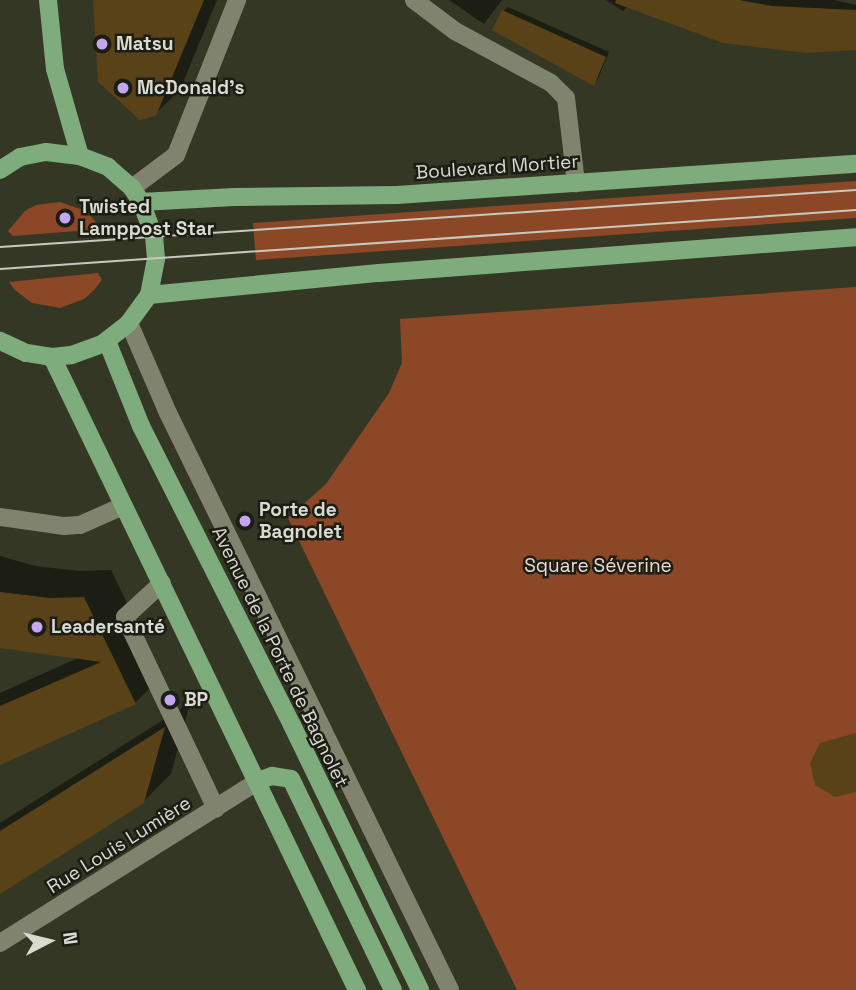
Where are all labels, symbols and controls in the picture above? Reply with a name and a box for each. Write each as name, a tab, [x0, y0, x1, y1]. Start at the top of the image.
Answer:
place label: Matsu	[116, 33, 173, 55]
marker: Matsu	[94, 36, 110, 52]
place label: McDonald's	[137, 77, 244, 99]
marker: McDonald's	[115, 80, 131, 96]
street label: Boulevard Mortier	[415, 150, 579, 184]
place label: Twisted Lamppost Star	[79, 196, 214, 240]
marker: Twisted Lamppost Star	[57, 210, 73, 226]
place label: Porte de Bagnolet	[259, 499, 342, 543]
marker: Porte de Bagnolet	[237, 513, 253, 529]
street label: Avenue de la Porte de Bagnolet	[207, 523, 353, 791]
park label: Square Séverine	[524, 555, 672, 577]
place label: Leadersanté	[51, 616, 165, 638]
marker: Leadersanté	[29, 619, 45, 635]
place label: BP	[184, 689, 208, 711]
marker: BP	[162, 692, 178, 708]
street label: Rue Louis Lumière	[43, 792, 195, 898]
north arrow	[14, 906, 84, 976]
text: N	[57, 931, 84, 946]

